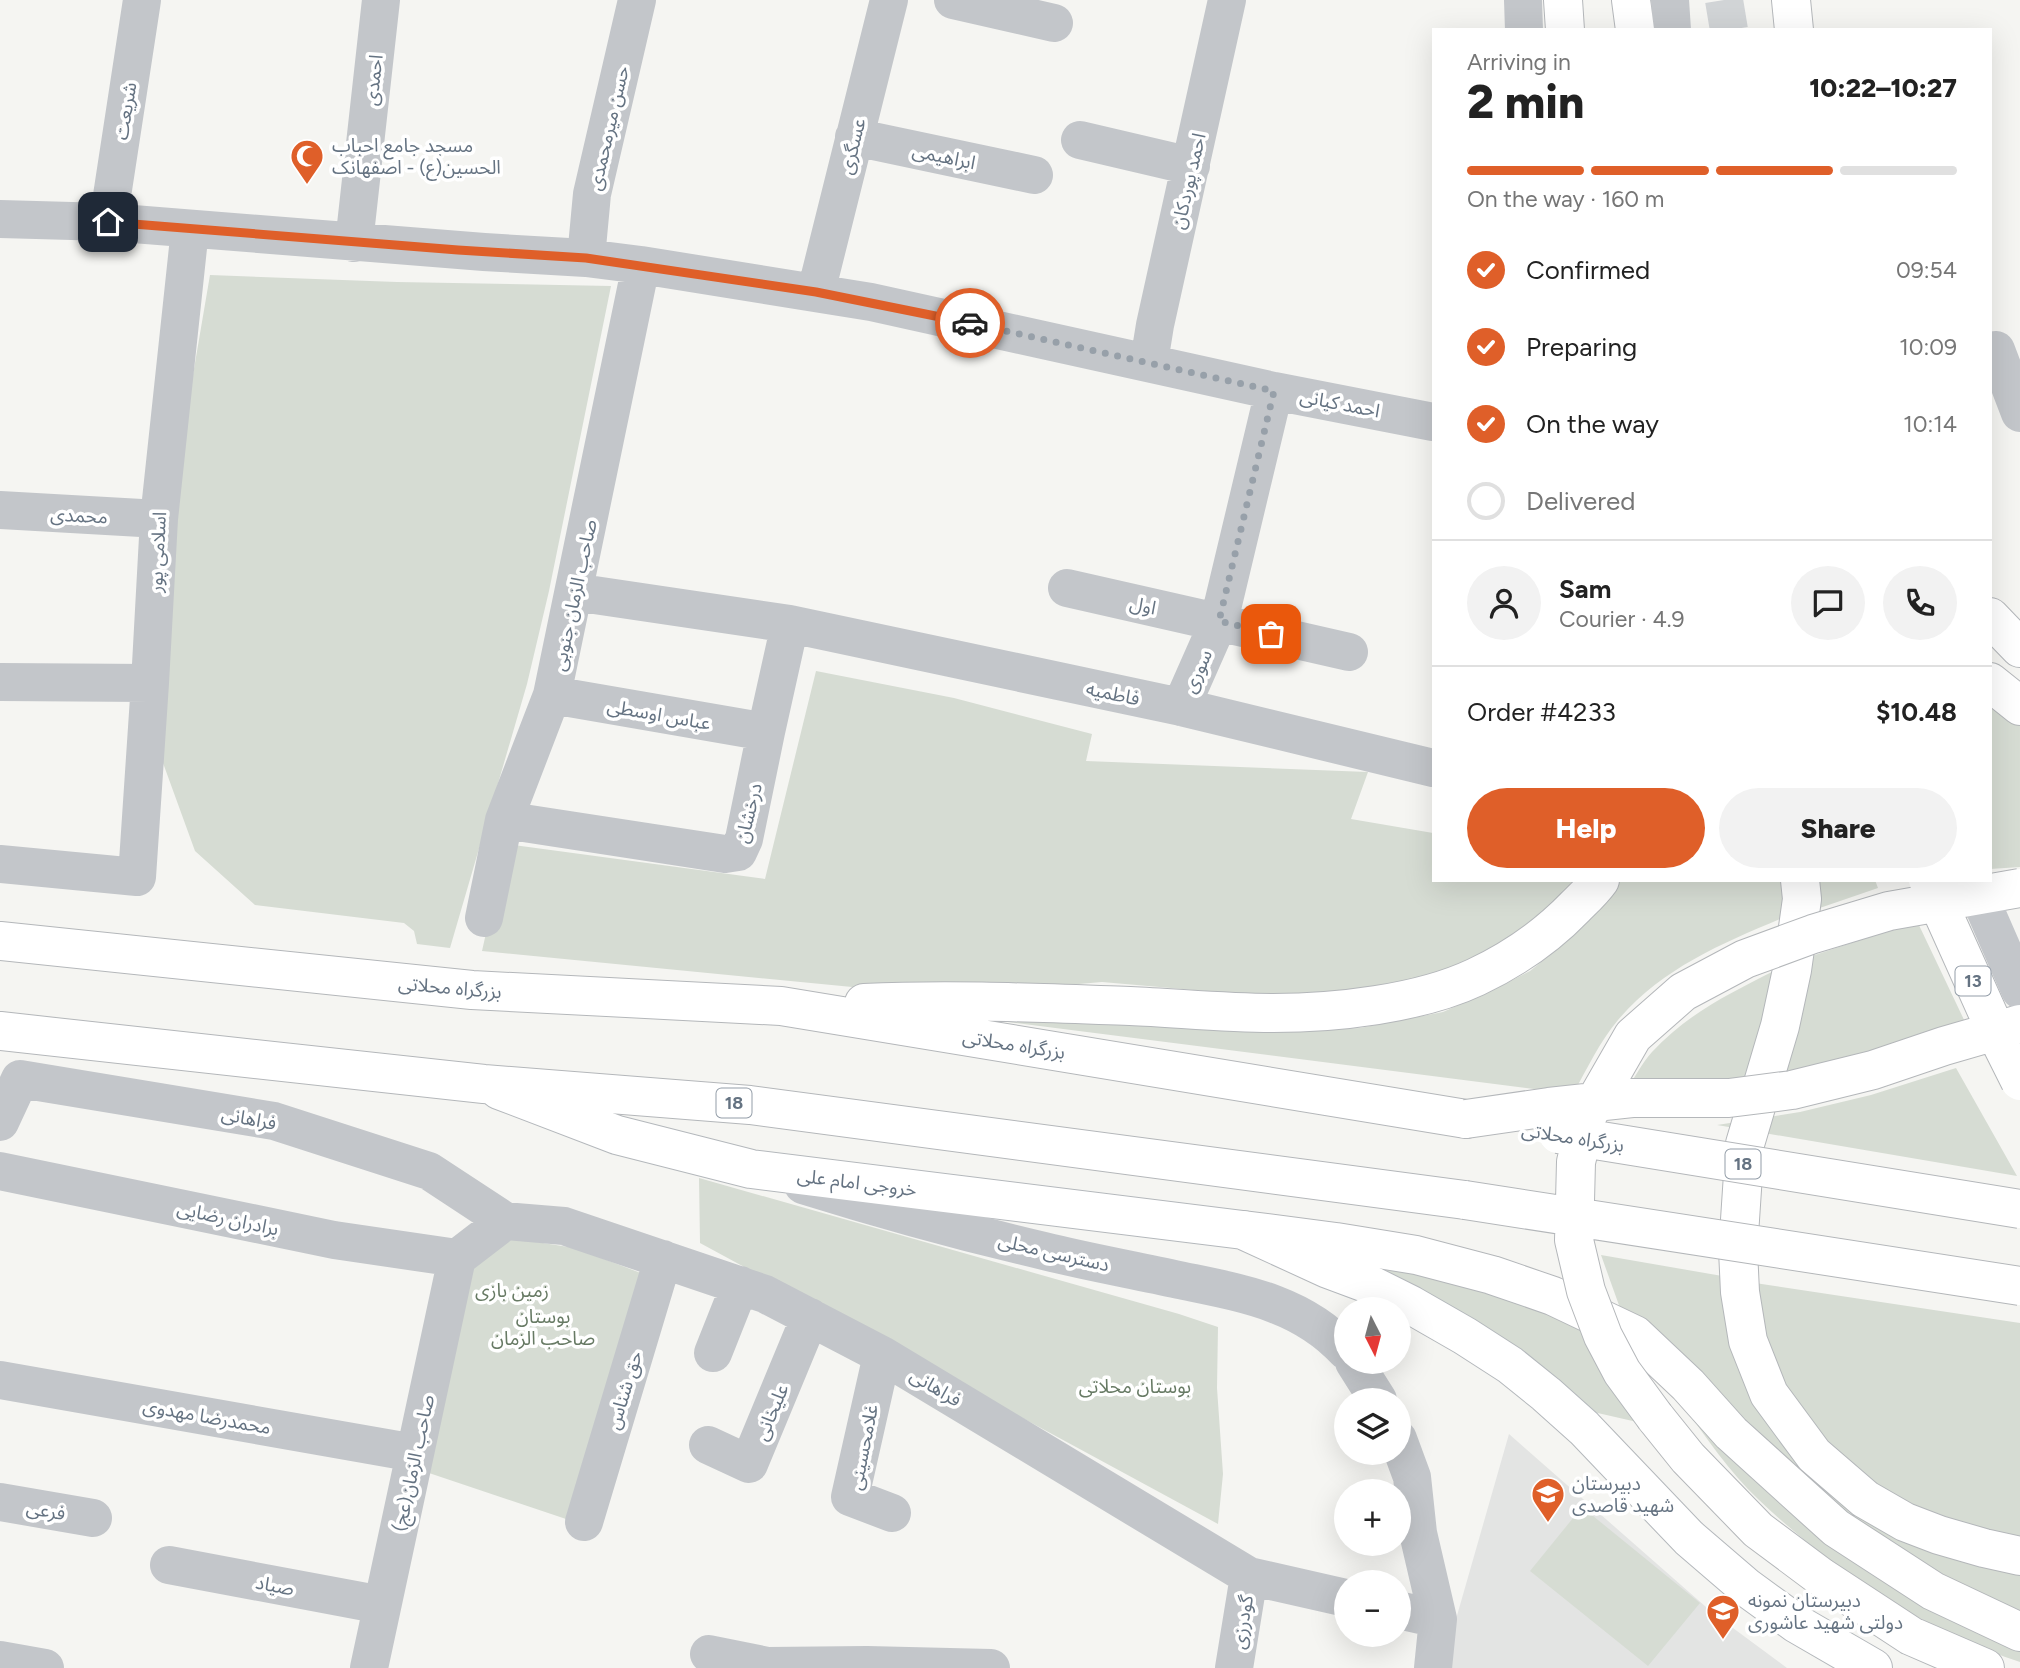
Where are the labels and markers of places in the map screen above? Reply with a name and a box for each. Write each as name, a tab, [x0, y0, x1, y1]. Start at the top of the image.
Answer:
place label: مسجد جامع احباب الحسین(ع) - اصفهانک	[332, 134, 501, 181]
mosque icon: مسجد جامع احباب الحسین(ع) - اصفهانک	[288, 137, 326, 186]
pin	[78, 192, 138, 252]
pin	[1241, 604, 1301, 664]
place label: دبیرستان شهید قاصدی	[1572, 1472, 1674, 1517]
school or university icon: دبیرستان شهید قاصدی	[1529, 1475, 1567, 1524]
place label: دبیرستان نمونه دولتی شهید عاشوری	[1748, 1589, 1903, 1634]
school or university icon: دبیرستان نمونه دولتی شهید عاشوری	[1704, 1592, 1742, 1641]

